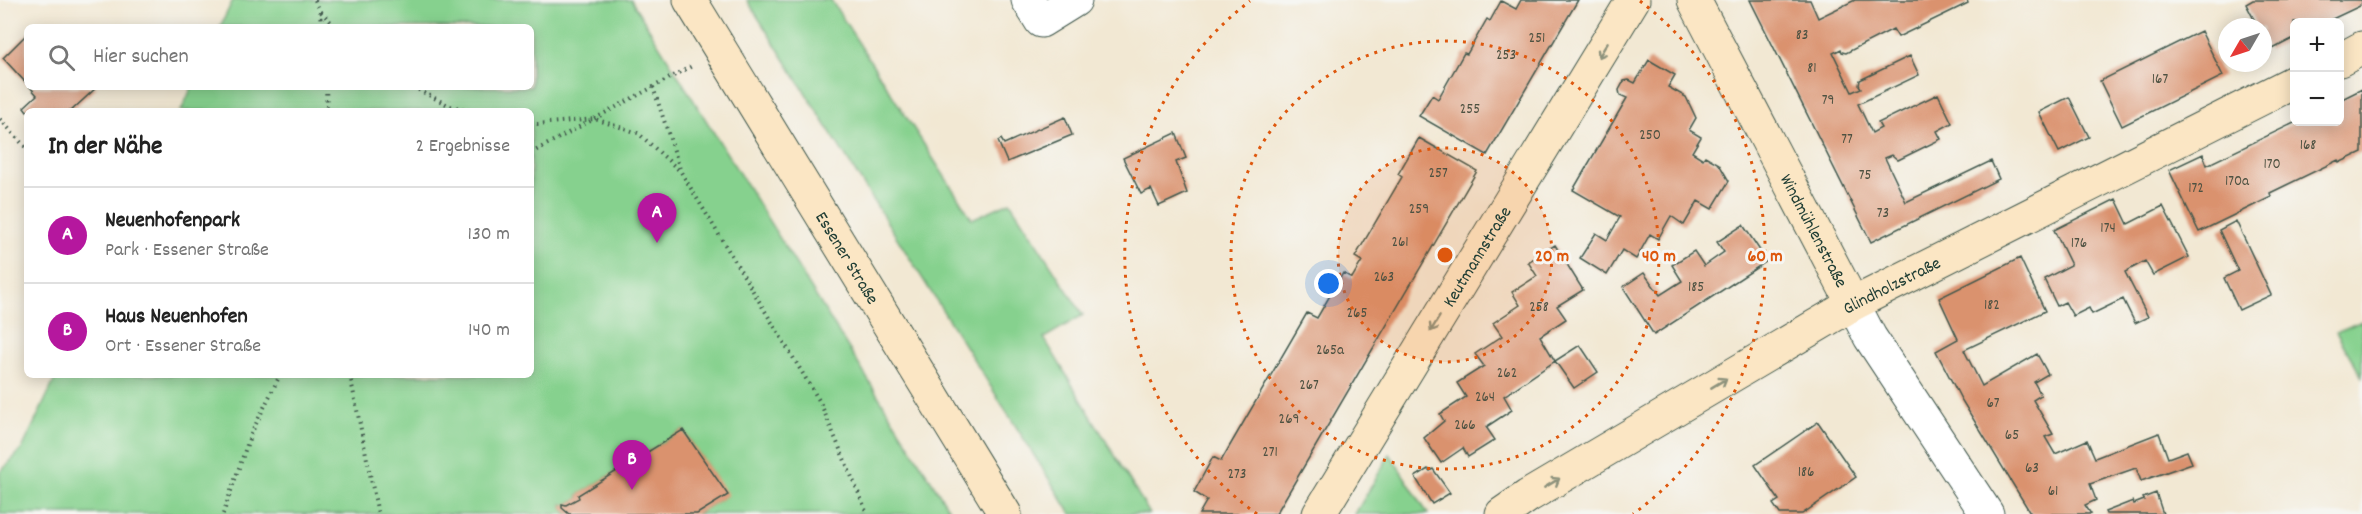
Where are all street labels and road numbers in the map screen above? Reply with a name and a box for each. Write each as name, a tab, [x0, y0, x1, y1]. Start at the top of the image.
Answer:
street label: Windmühlenstraße	[1772, 170, 1852, 293]
street label: Keutmannstraße	[1438, 202, 1519, 313]
street label: Essener Straße	[808, 208, 884, 310]
street label: Glindholzstraße	[1839, 252, 1946, 322]

